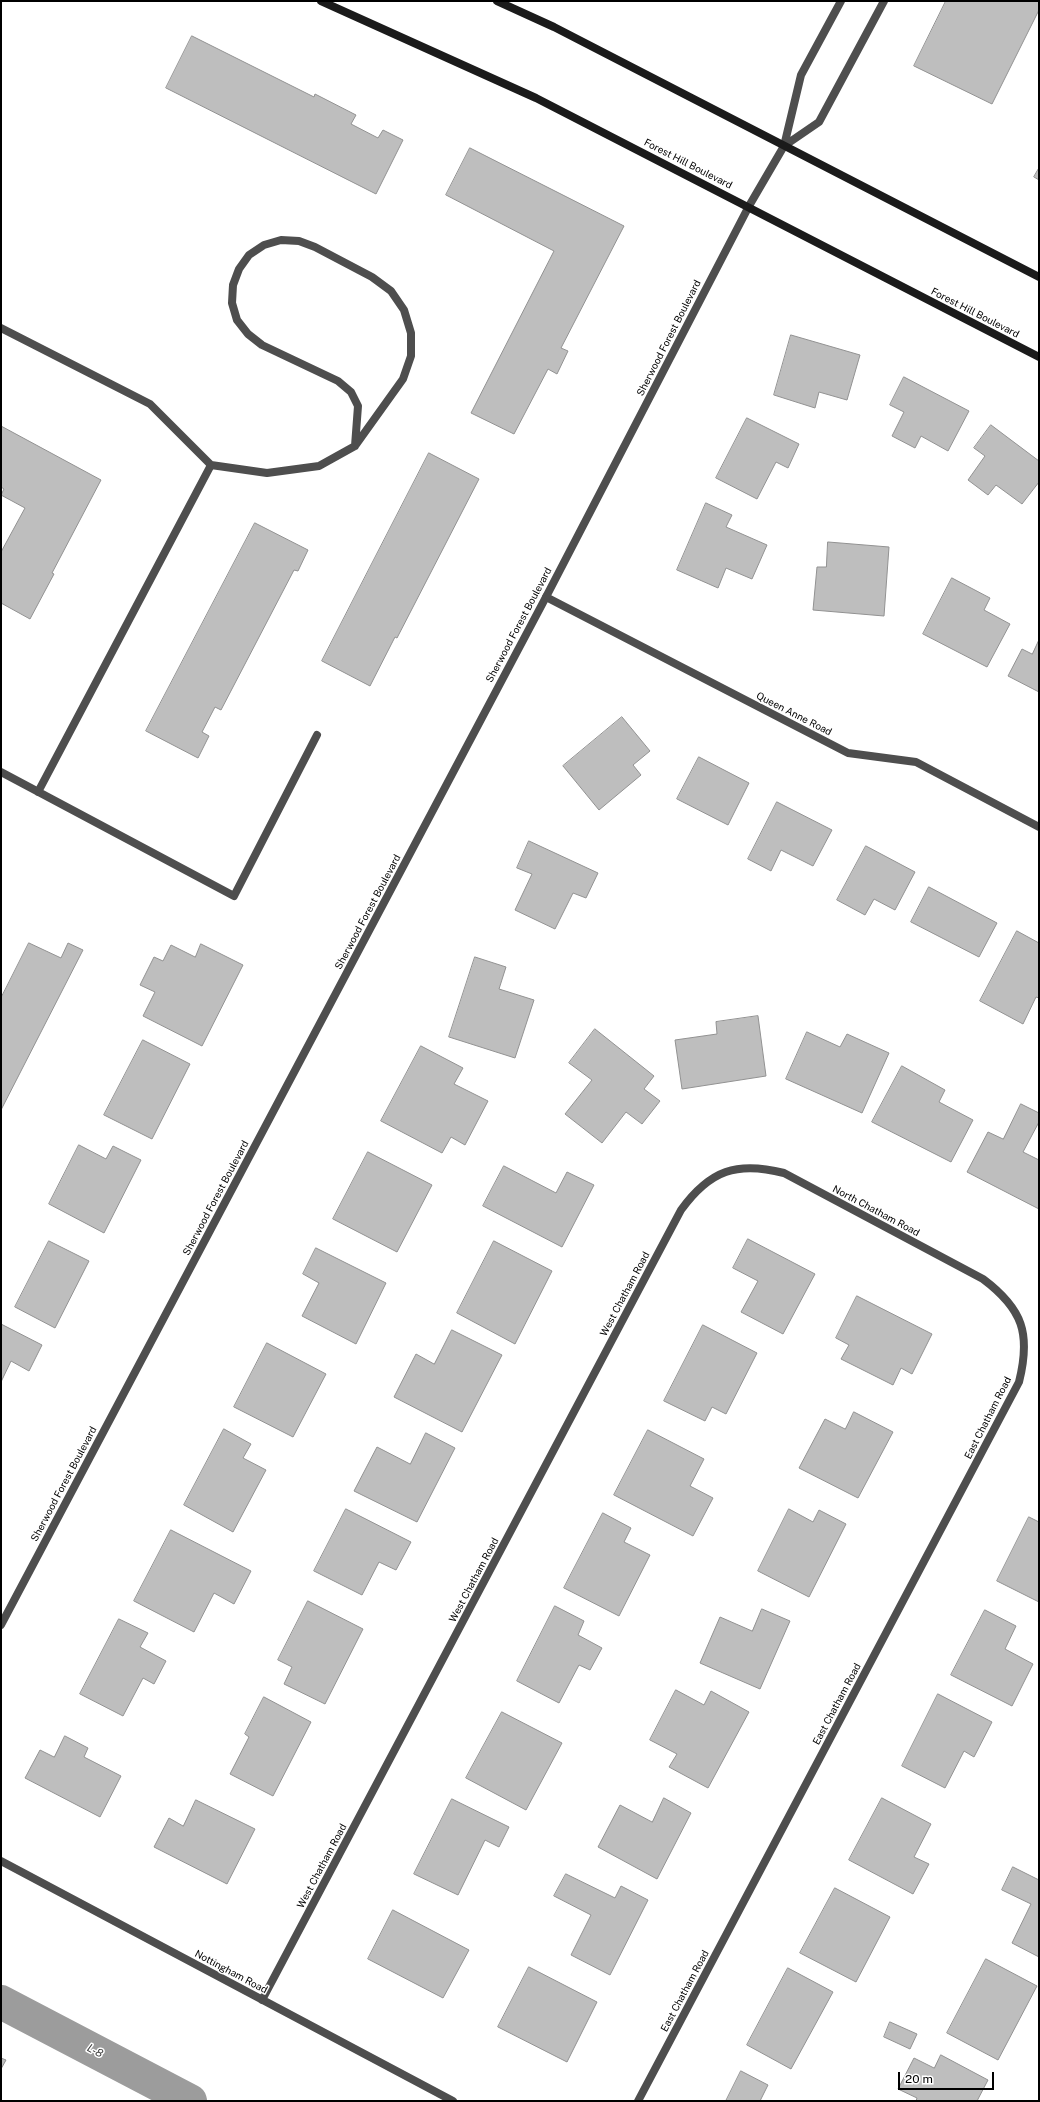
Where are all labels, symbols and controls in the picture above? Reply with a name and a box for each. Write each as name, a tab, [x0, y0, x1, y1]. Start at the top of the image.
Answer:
street label: Forest Hill Boulevard	[642, 137, 734, 191]
street label: Sherwood Forest Boulevard	[634, 278, 704, 398]
street label: Forest Hill Boulevard	[929, 286, 1021, 340]
street label: Sherwood Forest Boulevard	[484, 565, 554, 685]
street label: Queen Anne Road	[754, 690, 834, 738]
street label: Sherwood Forest Boulevard	[333, 852, 403, 972]
street label: Sherwood Forest Boulevard	[181, 1138, 251, 1258]
street label: North Chatham Road	[830, 1183, 922, 1239]
street label: West Chatham Road	[598, 1250, 652, 1338]
street label: East Chatham Road	[962, 1375, 1014, 1461]
street label: Sherwood Forest Boulevard	[29, 1424, 99, 1544]
street label: West Chatham Road	[447, 1536, 501, 1624]
street label: East Chatham Road	[810, 1661, 864, 1747]
street label: West Chatham Road	[295, 1822, 349, 1910]
street label: Nottingham Road	[193, 1948, 269, 1996]
street label: East Chatham Road	[658, 1948, 712, 2034]
water label: L-8	[85, 2041, 105, 2061]
scale bar	[900, 2064, 996, 2090]
text: 20 m	[905, 2072, 933, 2086]

